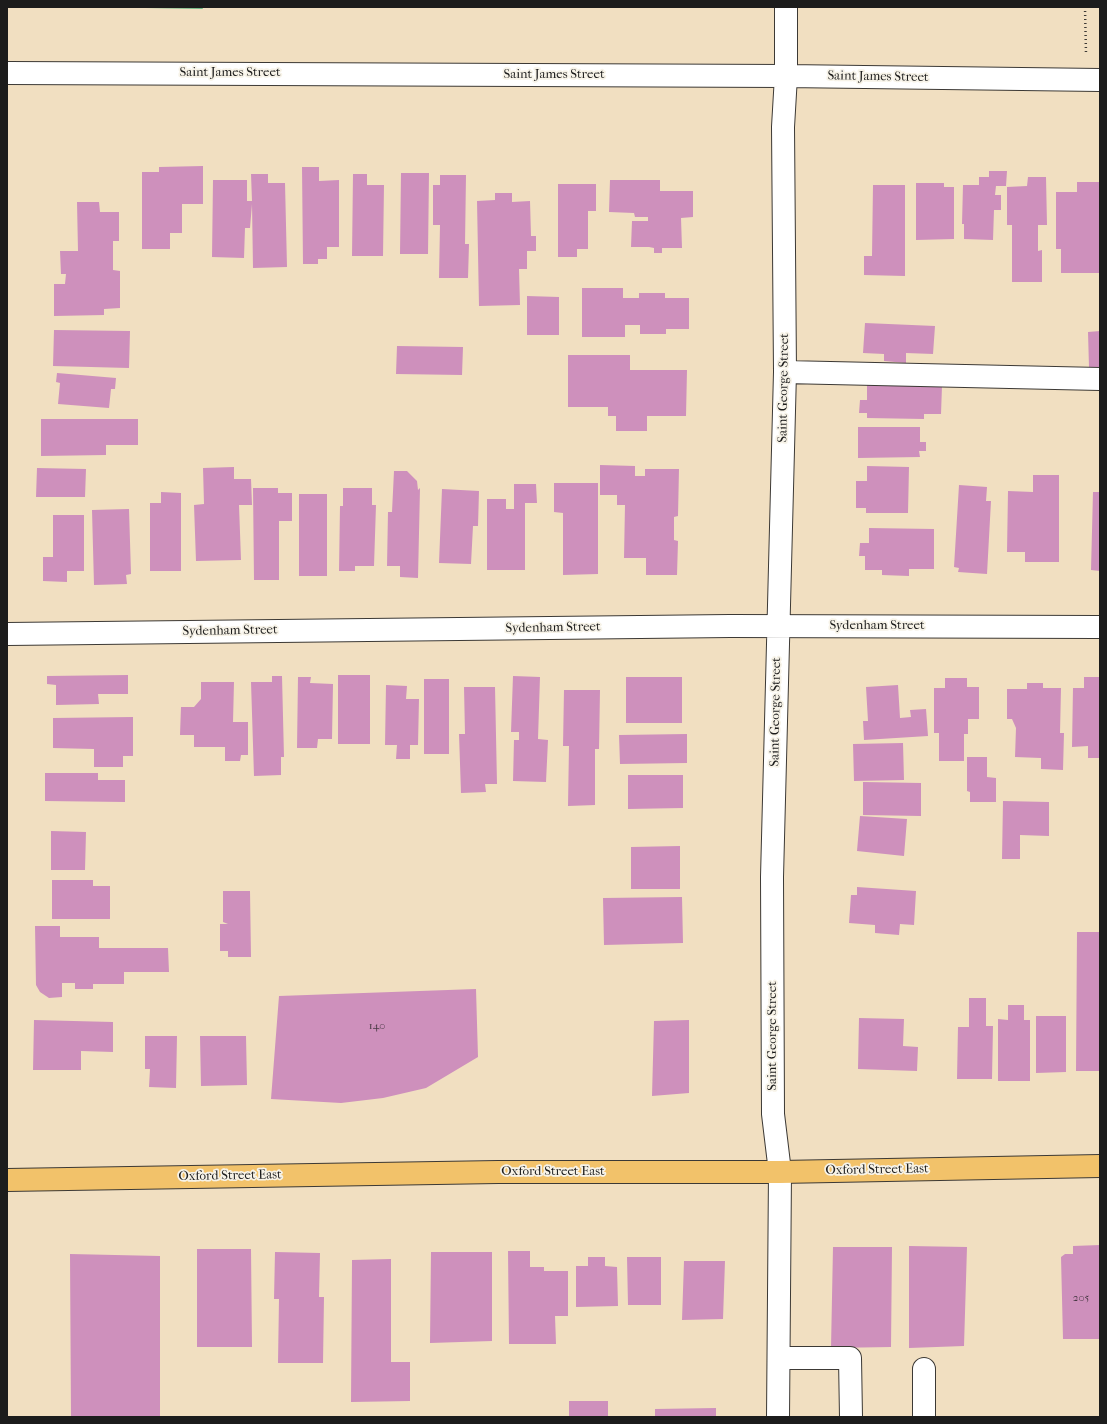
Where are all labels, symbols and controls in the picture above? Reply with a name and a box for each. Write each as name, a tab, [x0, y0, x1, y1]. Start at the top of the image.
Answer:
street label: Saint James Street	[179, 65, 281, 81]
street label: Saint James Street	[503, 67, 605, 83]
street label: Saint James Street	[827, 68, 929, 86]
street label: Saint George Street	[775, 333, 793, 443]
street label: Sydenham Street	[829, 618, 925, 634]
street label: Sydenham Street	[505, 619, 601, 637]
street label: Sydenham Street	[182, 622, 278, 640]
street label: Saint George Street	[767, 657, 785, 767]
street label: Saint George Street	[765, 981, 781, 1091]
house number: 140	[369, 1019, 385, 1033]
street label: Oxford Street East	[825, 1161, 929, 1179]
street label: Oxford Street East	[501, 1164, 605, 1180]
street label: Oxford Street East	[178, 1167, 282, 1185]
house number: 205	[1073, 1291, 1089, 1305]

